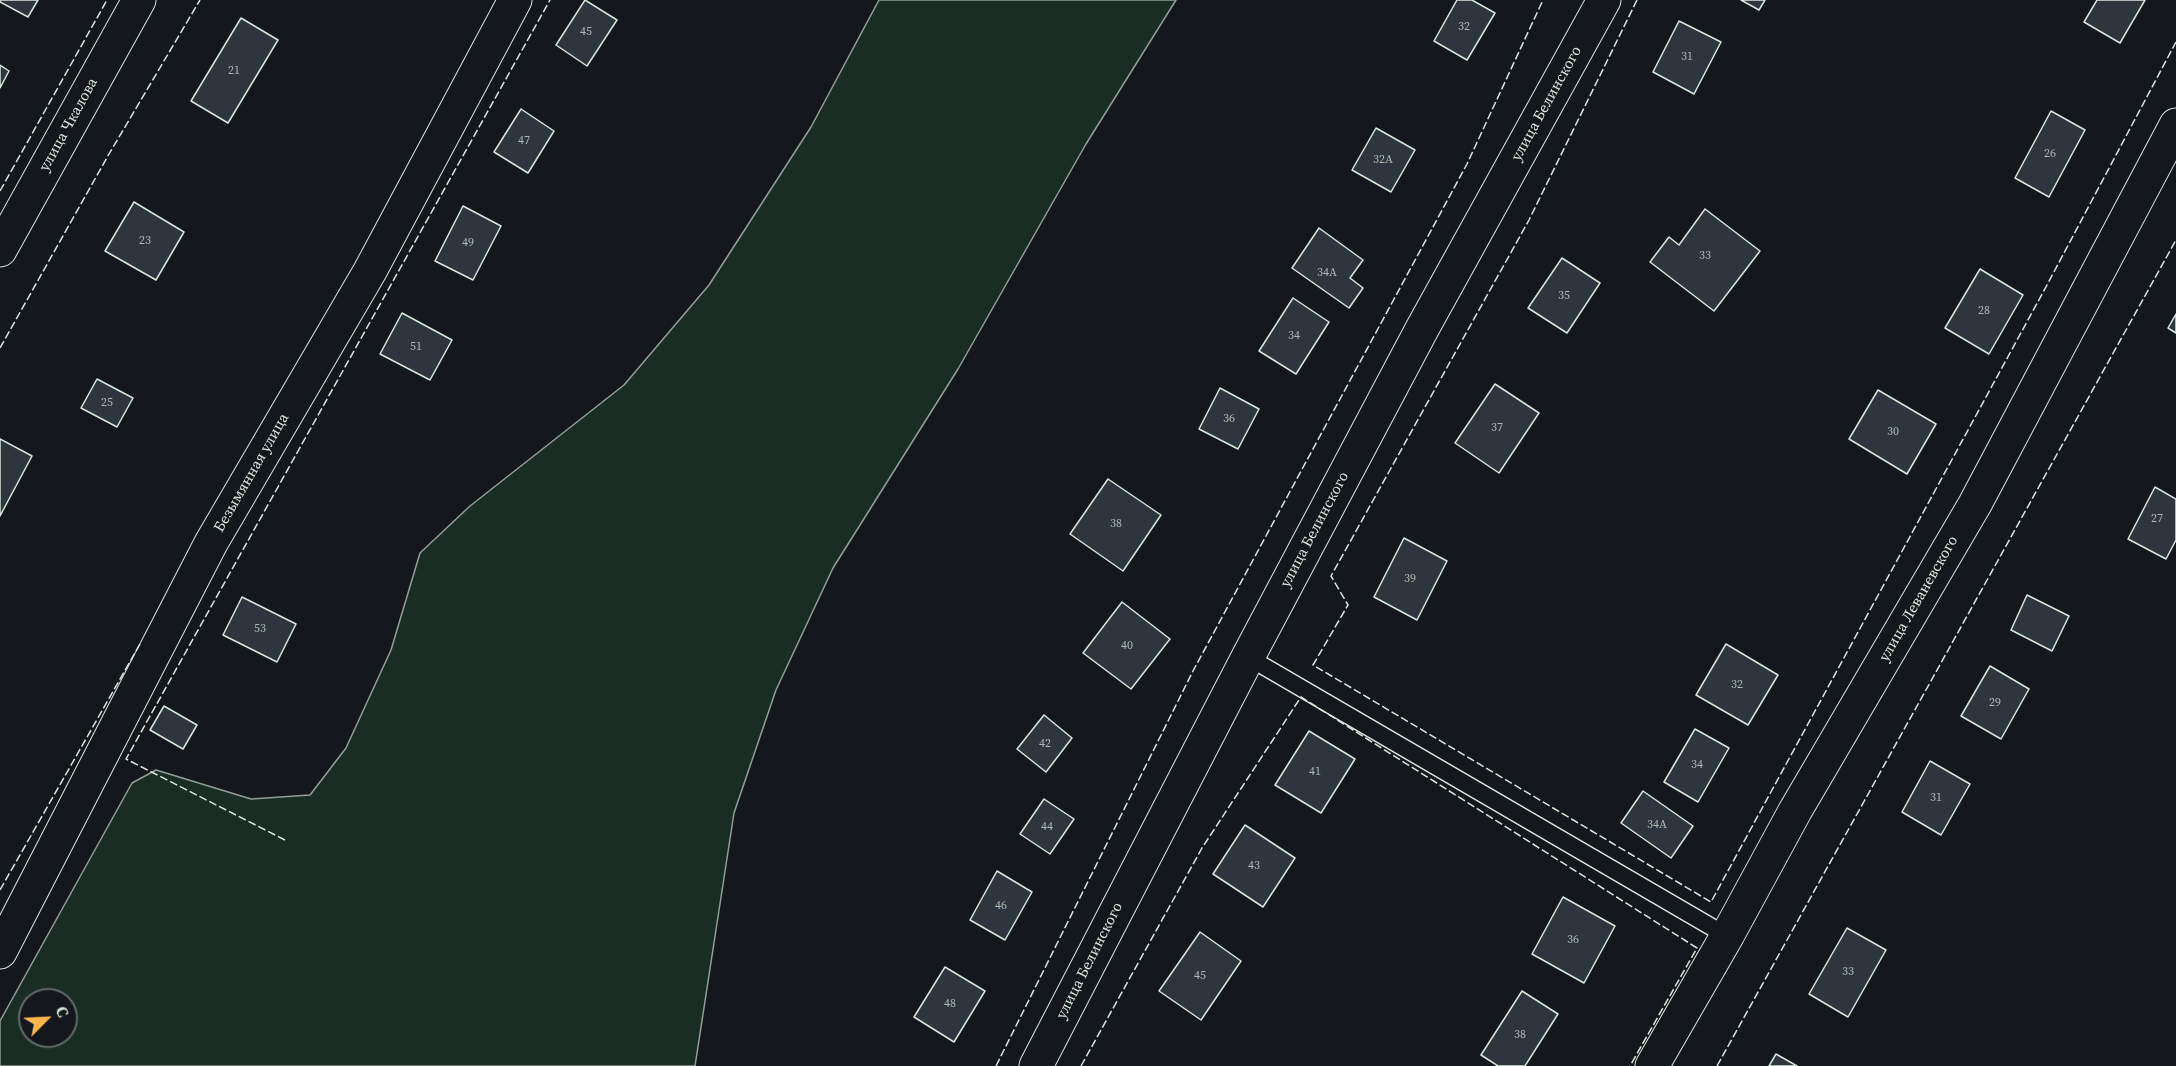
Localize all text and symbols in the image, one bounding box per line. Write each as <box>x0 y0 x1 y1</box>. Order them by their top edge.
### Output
house number: 32 <box>1458 20 1470 34</box>
house number: 45 <box>580 25 592 39</box>
street label: улица Белинского <box>1508 43 1586 165</box>
house number: 31 <box>1681 50 1693 64</box>
house number: 21 <box>228 64 240 78</box>
street label: улица Чкалова <box>36 75 102 175</box>
house number: 47 <box>518 134 530 148</box>
house number: 26 <box>2044 147 2056 161</box>
house number: 32А <box>1373 153 1393 167</box>
house number: 23 <box>139 234 151 248</box>
house number: 49 <box>462 236 474 250</box>
house number: 33 <box>1699 249 1711 263</box>
house number: 34А <box>1317 266 1337 280</box>
house number: 35 <box>1558 289 1570 303</box>
house number: 28 <box>1978 304 1990 318</box>
house number: 34 <box>1288 329 1300 343</box>
house number: 51 <box>410 340 422 354</box>
house number: 25 <box>101 396 113 410</box>
street label: Безымянная улица <box>211 410 293 536</box>
house number: 36 <box>1223 412 1235 426</box>
house number: 37 <box>1491 421 1503 435</box>
house number: 30 <box>1887 425 1899 439</box>
street label: улица Белинского <box>1277 469 1353 591</box>
house number: 27 <box>2151 512 2163 526</box>
house number: 38 <box>1110 517 1122 531</box>
street label: улица Леваневского <box>1876 533 1962 665</box>
house number: 39 <box>1404 572 1416 586</box>
house number: 53 <box>254 622 266 636</box>
house number: 40 <box>1121 639 1133 653</box>
house number: 32 <box>1731 678 1743 692</box>
house number: 29 <box>1989 696 2001 710</box>
house number: 42 <box>1039 737 1051 751</box>
house number: 34 <box>1691 758 1703 772</box>
house number: 41 <box>1309 765 1321 779</box>
house number: 31 <box>1930 791 1942 805</box>
house number: 34А <box>1647 818 1667 832</box>
house number: 44 <box>1041 820 1053 834</box>
house number: 43 <box>1248 859 1260 873</box>
house number: 46 <box>995 899 1007 913</box>
street label: улица Белинского <box>1053 900 1127 1022</box>
house number: 36 <box>1567 933 1579 947</box>
house number: 33 <box>1842 965 1854 979</box>
house number: 45 <box>1194 969 1206 983</box>
north arrow <box>18 988 78 1048</box>
house number: 48 <box>944 997 956 1011</box>
text: С <box>51 1002 75 1021</box>
house number: 38 <box>1514 1028 1526 1042</box>

